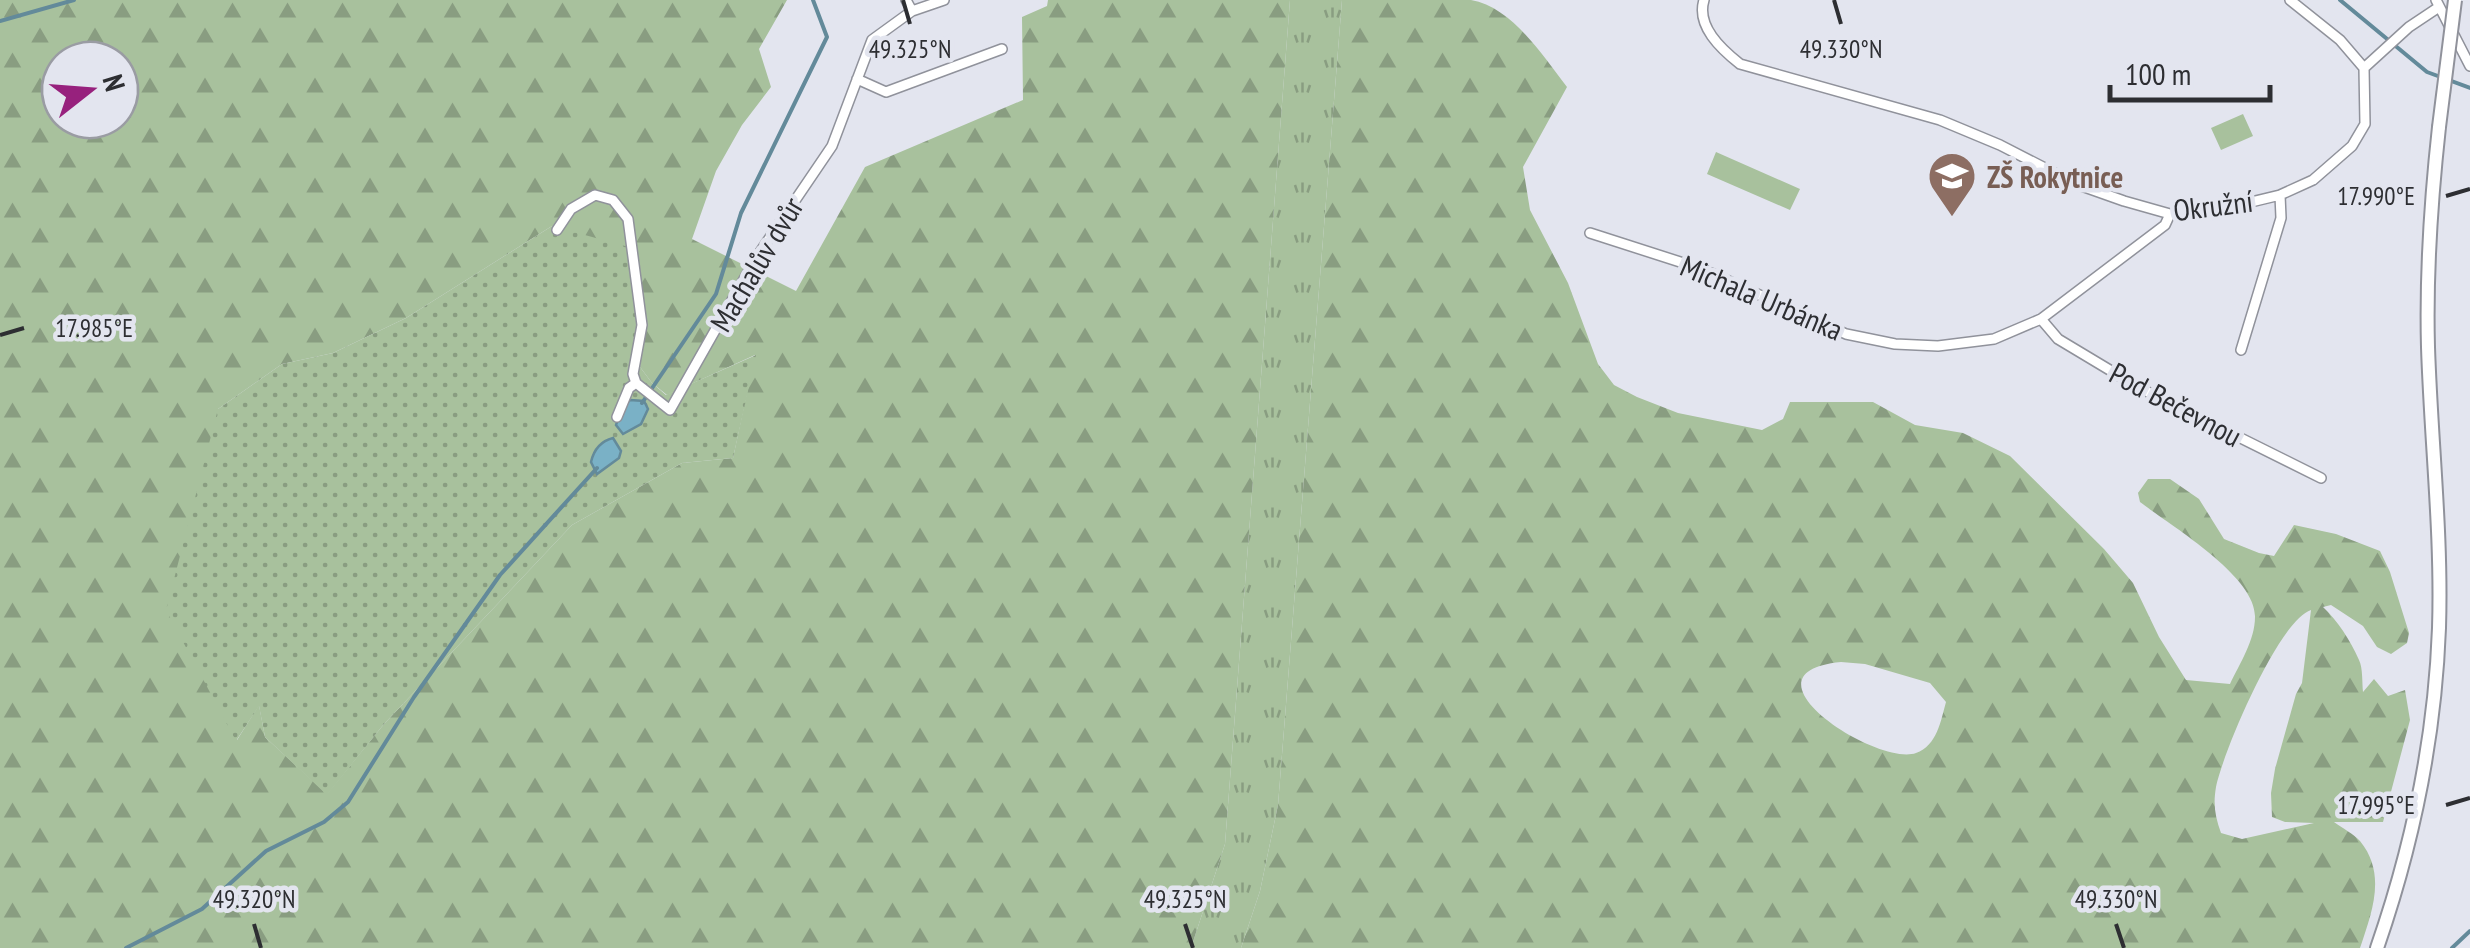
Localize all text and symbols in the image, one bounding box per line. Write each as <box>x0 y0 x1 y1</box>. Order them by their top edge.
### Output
text: 49.325°N <box>869 33 951 65</box>
text: 49.330°N <box>1800 33 1882 65</box>
north arrow <box>40 40 140 140</box>
scale bar <box>2110 40 2270 102</box>
text: 100 m <box>2125 54 2191 93</box>
text: N <box>94 70 134 95</box>
school or university icon: ZŠ Rokytnice <box>1926 150 1978 218</box>
place label: ZŠ Rokytnice <box>1987 157 2123 196</box>
text: 17.990°E <box>2337 180 2415 212</box>
street label: Okružní <box>2171 181 2255 229</box>
street label: Machalův dvůr <box>701 189 812 338</box>
street label: Michala Urbánka <box>1675 245 1849 349</box>
text: 17.985°E <box>55 312 133 344</box>
street label: Pod Bečevnou <box>2103 353 2249 455</box>
text: 17.995°E <box>2337 789 2415 821</box>
text: 49.320°N <box>213 883 295 915</box>
text: 49.325°N <box>1144 883 1226 915</box>
text: 49.330°N <box>2075 883 2157 915</box>

